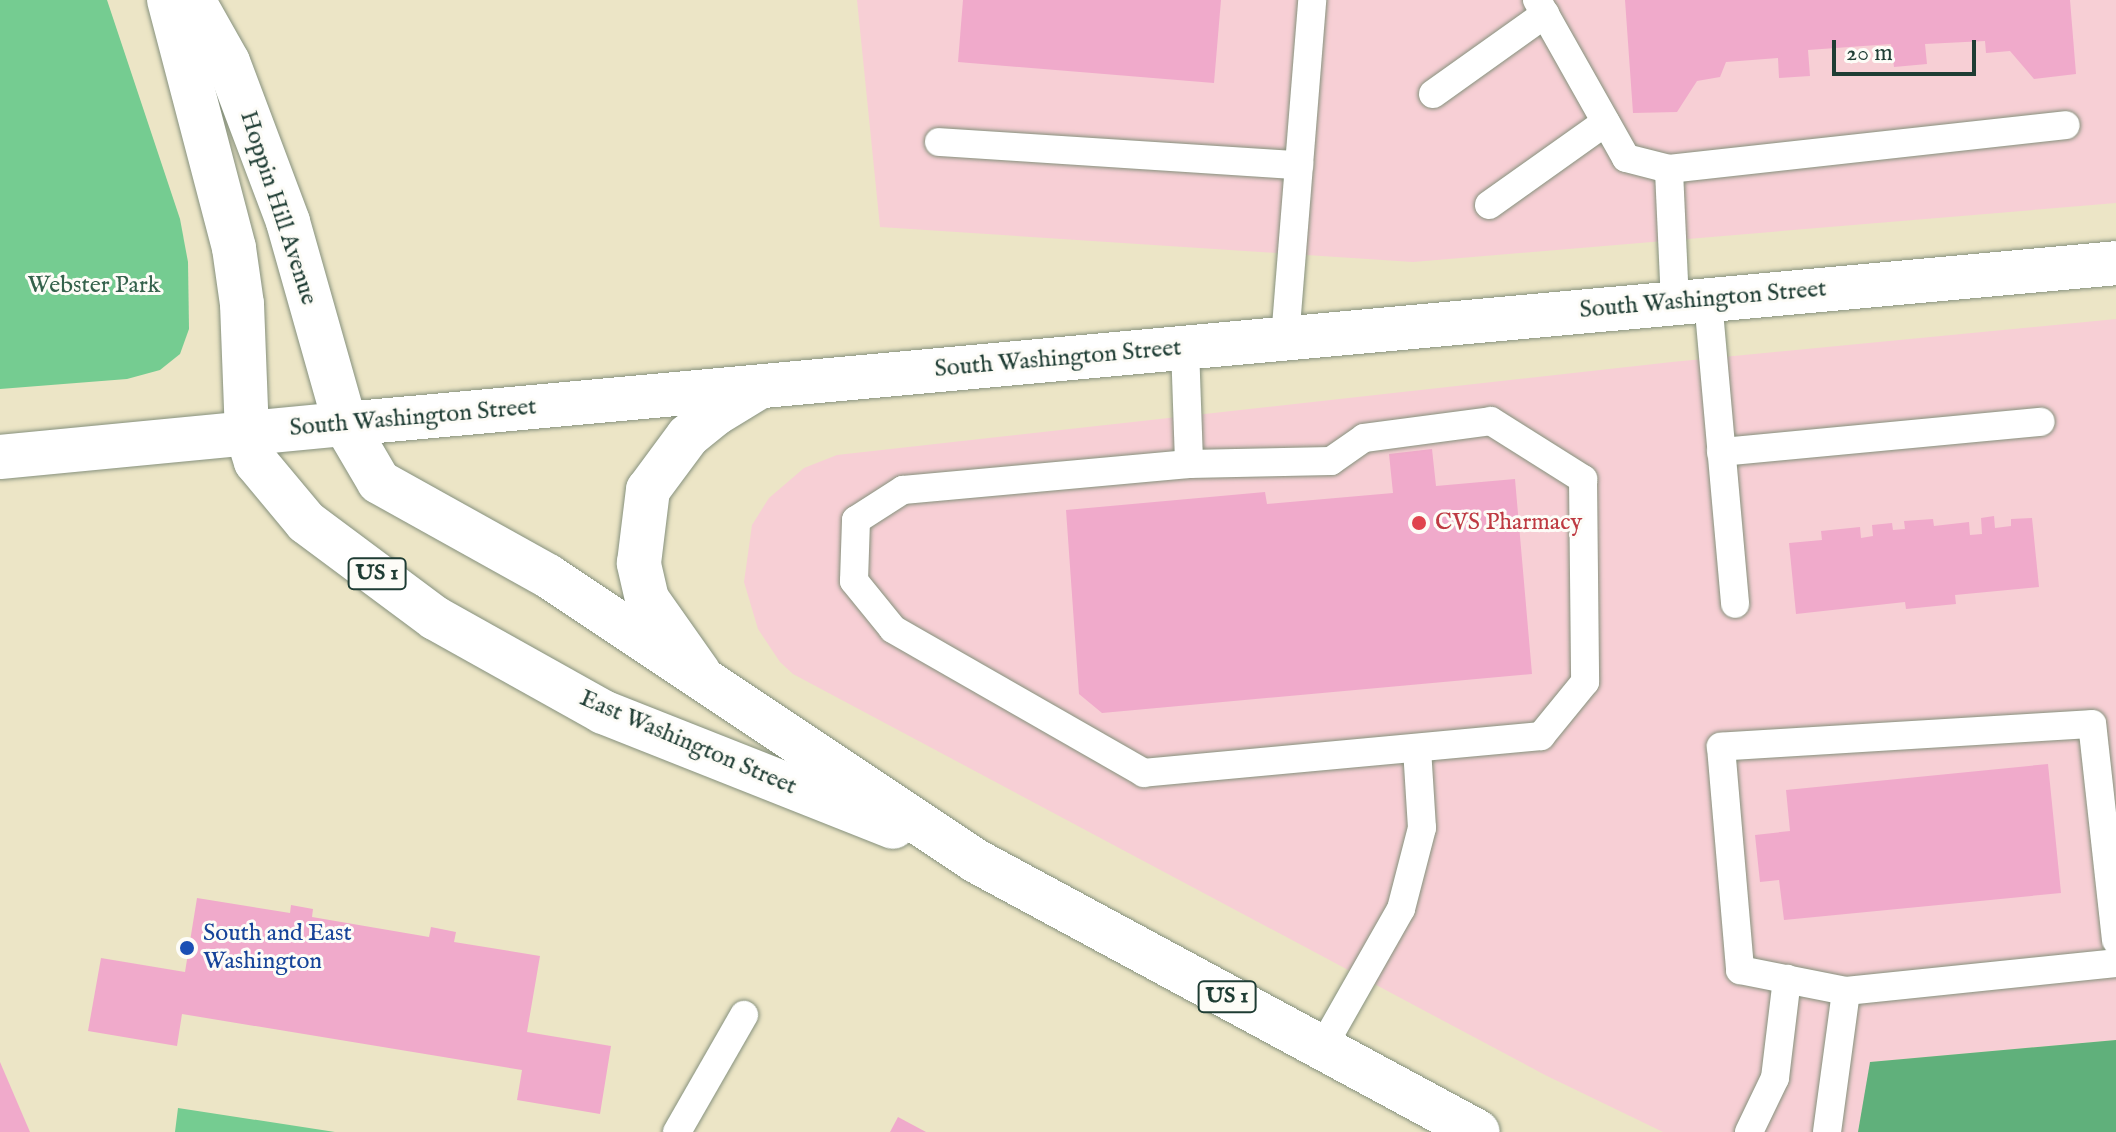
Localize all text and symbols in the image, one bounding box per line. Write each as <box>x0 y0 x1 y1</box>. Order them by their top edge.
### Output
scale bar <box>1836 24 1980 74</box>
text: 20 m <box>1846 38 1893 69</box>
street label: Hoppin Hill Avenue <box>233 107 323 309</box>
park label: Webster Park <box>28 272 160 300</box>
street label: South Washington Street <box>1578 275 1828 325</box>
street label: South Washington Street <box>933 334 1183 384</box>
street label: South Washington Street <box>288 393 538 443</box>
place label: CVS Pharmacy <box>1435 509 1582 537</box>
marker: CVS Pharmacy <box>1410 514 1428 532</box>
road number: US 1 <box>347 556 407 592</box>
street label: East Washington Street <box>575 684 801 802</box>
place label: South and East Washington <box>203 920 352 976</box>
marker: South and East Washington <box>178 939 196 957</box>
road number: US 1 <box>1197 979 1257 1015</box>

